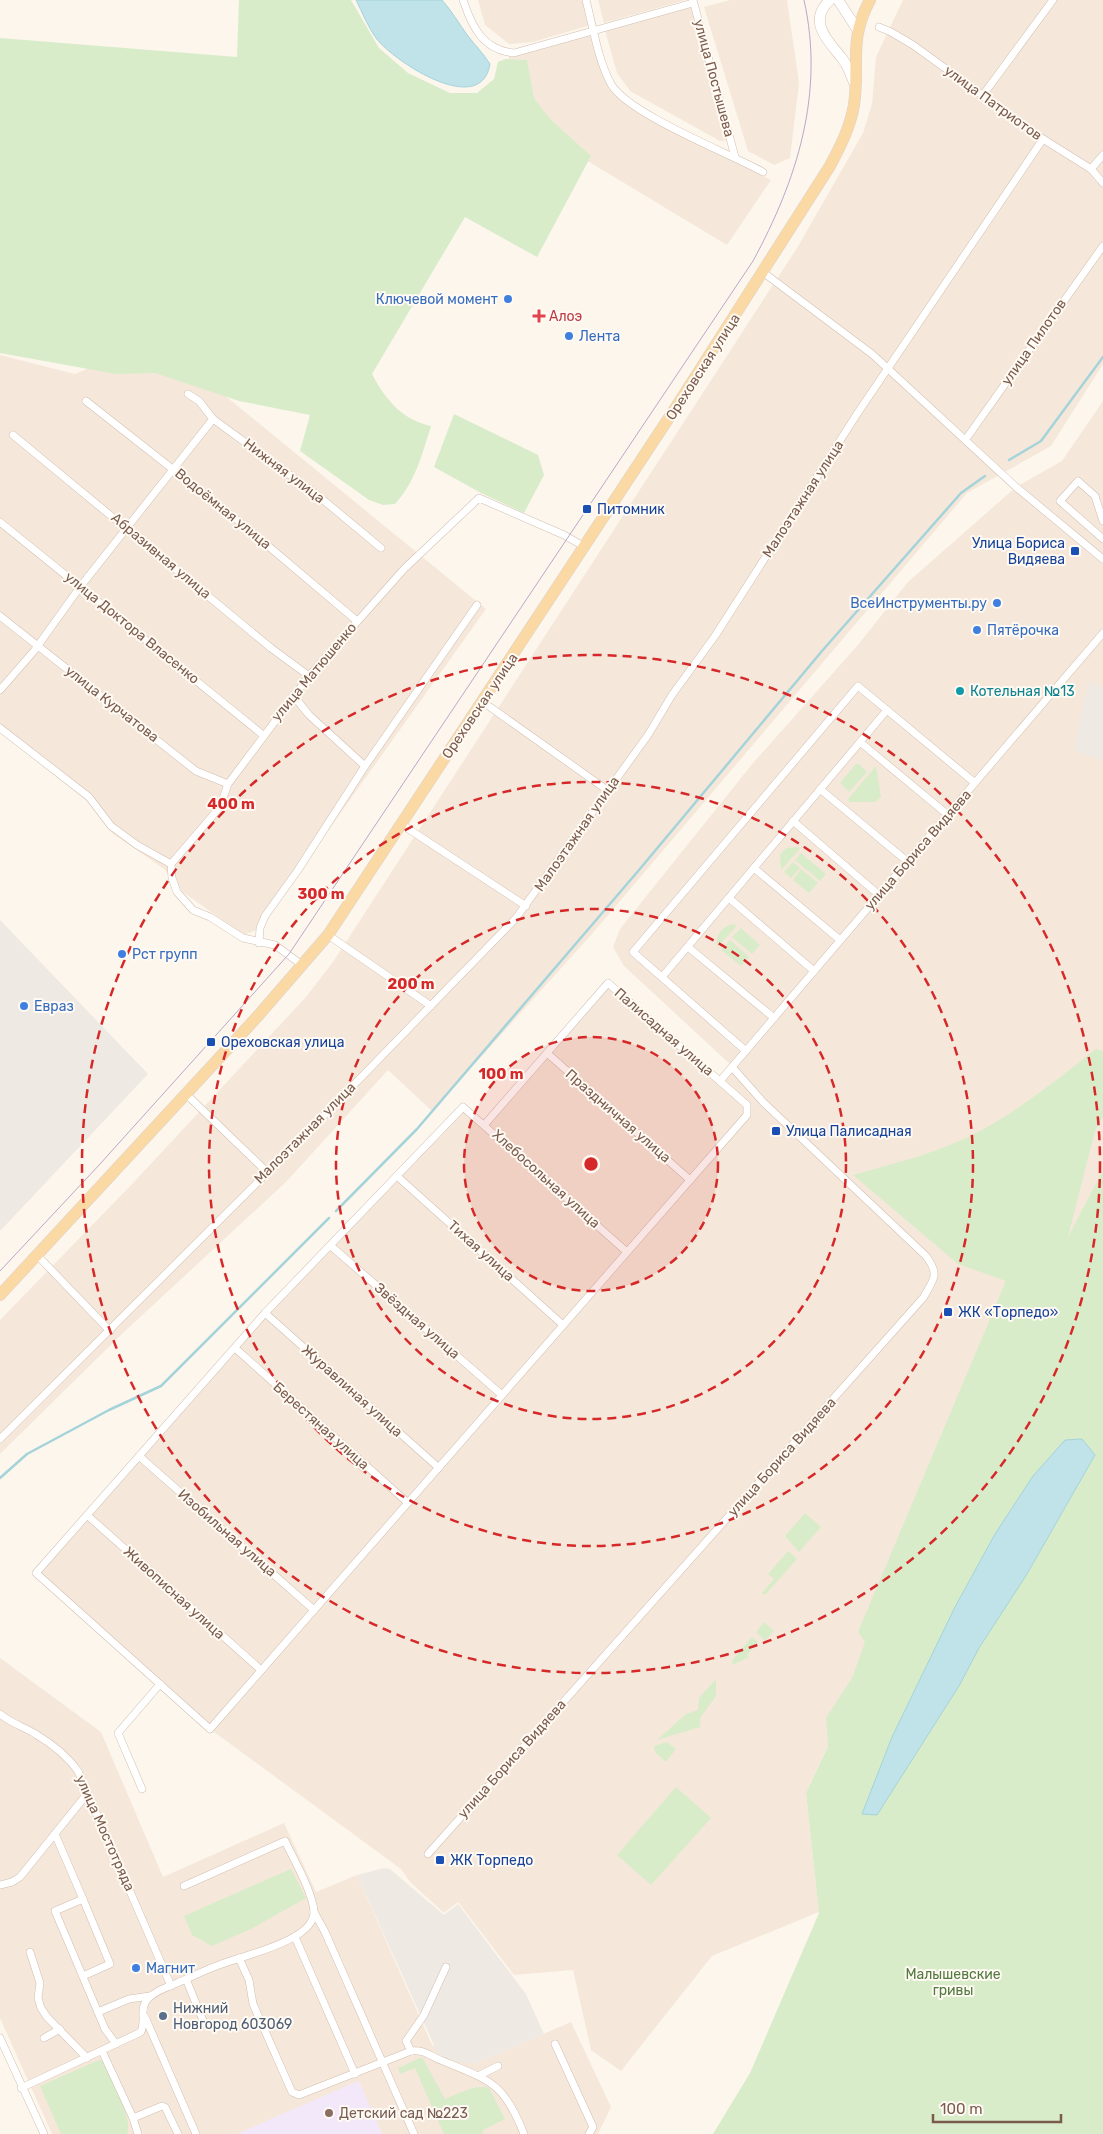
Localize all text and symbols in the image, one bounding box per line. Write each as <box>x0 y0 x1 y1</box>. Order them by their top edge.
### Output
street label: улица Постышева <box>690 17 738 139</box>
street label: улица Патриотов <box>941 62 1045 144</box>
place label: Ключевой момент <box>376 291 498 308</box>
marker: Ключевой момент <box>502 293 514 305</box>
street label: улица Пилотов <box>998 295 1070 388</box>
place label: Алоэ <box>549 308 583 325</box>
marker: Алоэ <box>533 310 545 322</box>
street label: Ореховская улица <box>662 311 744 423</box>
place label: Лента <box>579 328 620 345</box>
marker: Лента <box>563 330 575 342</box>
street label: Нижняя улица <box>240 435 328 507</box>
street label: Малоэтажная улица <box>759 437 847 561</box>
street label: Водоёмная улица <box>171 465 275 553</box>
place label: Питомник <box>597 501 665 518</box>
marker: Питомник <box>581 503 593 515</box>
street label: Абразивная улица <box>108 509 214 603</box>
place label: Улица Бориса Видяева <box>972 535 1065 568</box>
marker: Улица Бориса Видяева <box>1069 545 1081 557</box>
street label: улица Доктора Власенко <box>61 568 203 688</box>
place label: ВсеИнструменты.ру <box>850 595 987 612</box>
marker: ВсеИнструменты.ру <box>991 597 1003 609</box>
street label: улица Матюшенко <box>268 619 360 725</box>
place label: Пятёрочка <box>987 622 1059 639</box>
marker: Пятёрочка <box>971 624 983 636</box>
street label: Ореховская улица <box>438 650 522 762</box>
street label: улица Курчатова <box>62 662 162 746</box>
place label: Котельная №13 <box>970 683 1075 700</box>
marker: Котельная №13 <box>954 685 966 697</box>
street label: Малоэтажная улица <box>531 773 623 895</box>
street label: улица Бориса Видяева <box>861 786 975 914</box>
text: 400 m <box>207 795 255 813</box>
text: 300 m <box>297 885 345 903</box>
place label: Рст групп <box>132 946 198 963</box>
marker: Рст групп <box>116 948 128 960</box>
text: 200 m <box>387 975 435 993</box>
street label: Палисадная улица <box>611 984 717 1080</box>
place label: Евраз <box>34 998 74 1015</box>
marker: Евраз <box>18 1000 30 1012</box>
place label: Ореховская улица <box>221 1034 344 1051</box>
marker: Ореховская улица <box>205 1036 217 1048</box>
text: 100 m <box>479 1065 523 1083</box>
street label: Праздничная улица <box>562 1066 674 1166</box>
street label: Малоэтажная улица <box>251 1079 359 1187</box>
place label: Улица Палисадная <box>786 1123 912 1140</box>
marker: Улица Палисадная <box>770 1125 782 1137</box>
street label: Хлебосольная улица <box>489 1126 603 1232</box>
centre of rings <box>582 1155 600 1173</box>
street label: Тихая улица <box>444 1217 518 1285</box>
street label: Звёздная улица <box>371 1279 463 1363</box>
place label: ЖК «Торпедо» <box>958 1304 1058 1321</box>
marker: ЖК «Торпедо» <box>942 1306 954 1318</box>
street label: Журавлиная улица <box>298 1341 406 1441</box>
street label: Берестяная улица <box>270 1379 372 1473</box>
street label: улица Бориса Видяева <box>724 1394 840 1520</box>
street label: Изобильная улица <box>174 1486 280 1580</box>
street label: Живописная улица <box>120 1543 228 1643</box>
street label: улица Бориса Видяева <box>454 1696 570 1822</box>
street label: улица Мостотряда <box>72 1772 138 1894</box>
place label: ЖК Торпедо <box>450 1852 533 1869</box>
marker: ЖК Торпедо <box>434 1854 446 1866</box>
place label: Магнит <box>146 1960 195 1977</box>
marker: Магнит <box>130 1962 142 1974</box>
park label: Малышевские гривы <box>905 1966 1001 1999</box>
place label: Нижний Новгород 603069 <box>173 2000 292 2033</box>
marker: Нижний Новгород 603069 <box>157 2010 169 2022</box>
scale bar <box>933 2092 1060 2124</box>
text: 100 m <box>940 2100 982 2118</box>
place label: Детский сад №223 <box>339 2105 468 2122</box>
marker: Детский сад №223 <box>323 2107 335 2119</box>

